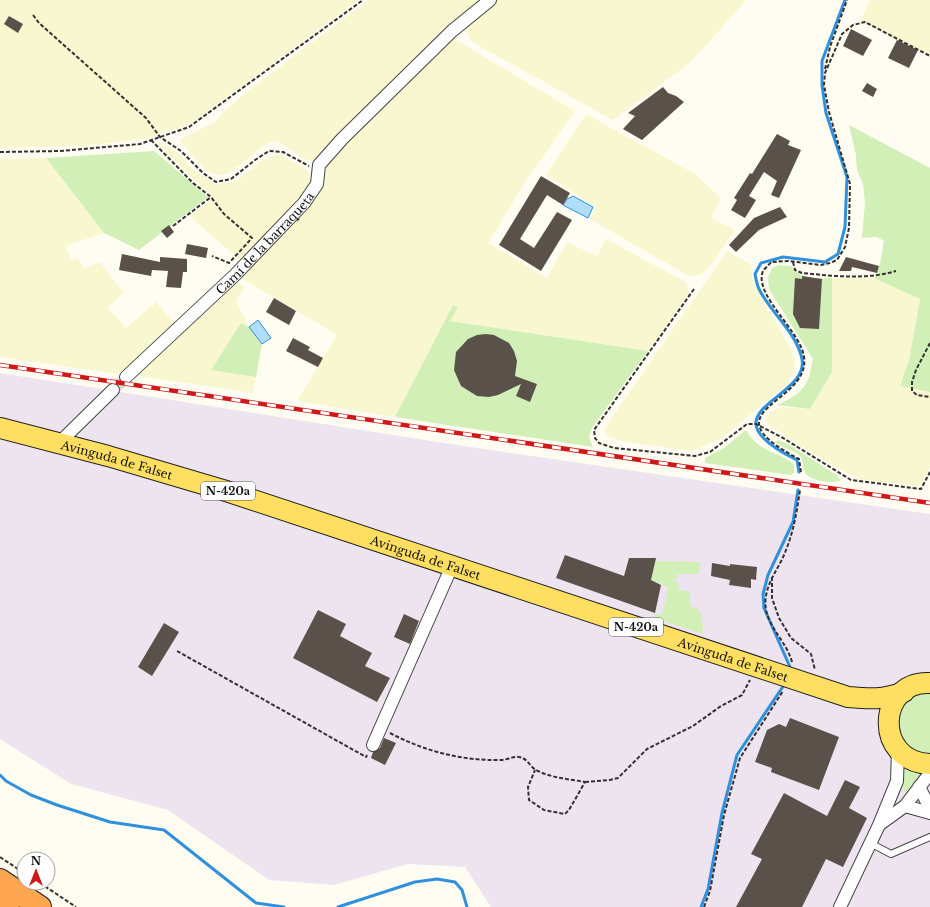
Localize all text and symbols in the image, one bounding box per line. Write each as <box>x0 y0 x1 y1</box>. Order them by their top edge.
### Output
street label: Camí de la barraqueta <box>212 189 317 297</box>
street label: Avinguda de Falset <box>59 436 175 482</box>
road number: N-420a <box>201 482 255 500</box>
street label: Avinguda de Falset <box>368 532 483 582</box>
road number: N-420a <box>609 618 663 636</box>
street label: Avinguda de Falset <box>675 633 791 684</box>
north arrow <box>16 851 56 891</box>
text: N <box>31 854 42 868</box>

